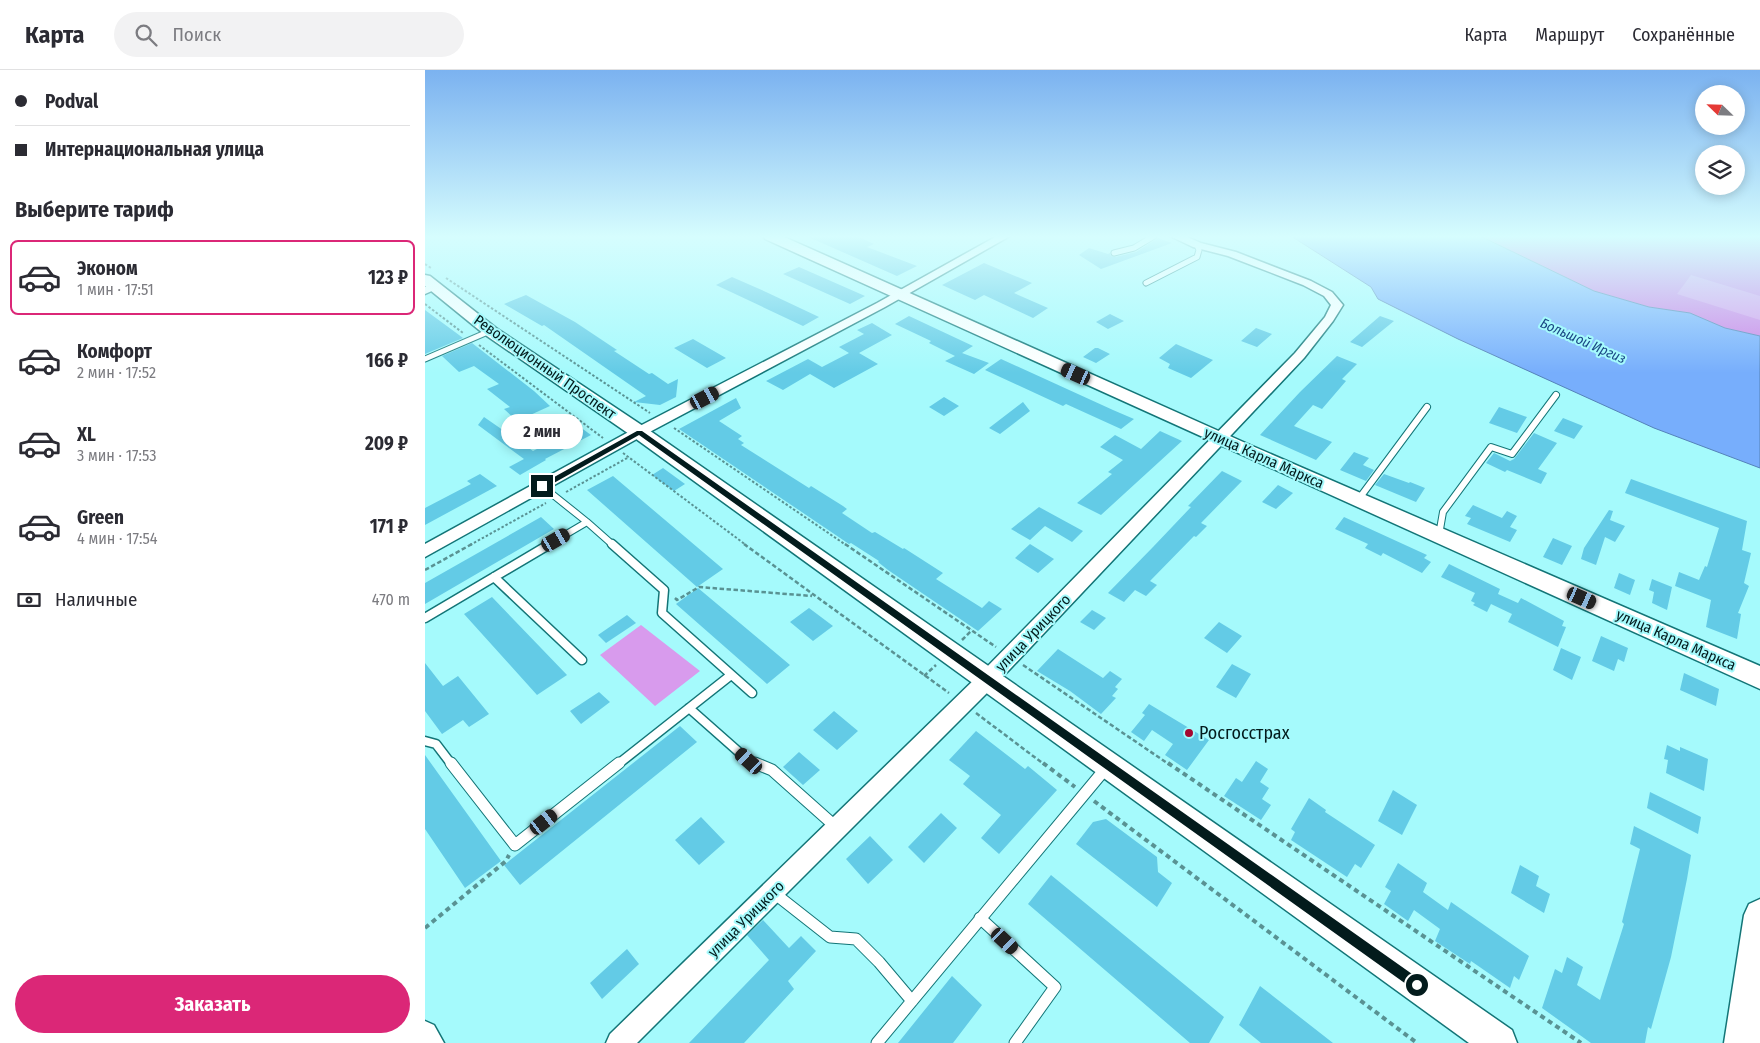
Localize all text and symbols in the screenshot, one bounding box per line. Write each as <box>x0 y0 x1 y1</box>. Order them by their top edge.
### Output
search box <box>114 12 464 57</box>
text: Карта <box>25 21 84 49</box>
icon: search <box>132 21 160 49</box>
text: Поиск <box>172 23 221 46</box>
text: Карта <box>1464 24 1507 46</box>
text: Маршрут <box>1535 24 1604 46</box>
text: Сохранённые <box>1632 24 1735 46</box>
north arrow <box>1695 85 1745 135</box>
map controls <box>1695 85 1745 195</box>
text: Podval <box>45 90 98 113</box>
text: Интернациональная улица <box>45 138 264 161</box>
button: layers <box>1695 145 1745 195</box>
text: Выберите тариф <box>15 196 174 223</box>
icon: car <box>17 255 62 300</box>
text: Эконом <box>77 257 138 280</box>
text: 123 ₽ <box>368 266 408 289</box>
text: 1 мин · 17:51 <box>77 280 154 299</box>
street label: Революционный Проспект <box>470 311 620 424</box>
water label: Большой Иргиз <box>1538 315 1628 367</box>
icon: car <box>17 338 62 383</box>
text: Комфорт <box>77 340 152 363</box>
text: 166 ₽ <box>366 349 408 372</box>
car <box>1059 361 1092 387</box>
text: 2 мин · 17:52 <box>77 363 156 382</box>
car <box>688 384 721 412</box>
callout: 2 мин <box>501 414 583 448</box>
icon: car <box>17 421 62 466</box>
text: 2 мин <box>523 422 561 441</box>
text: XL <box>77 423 96 446</box>
street label: улица Карла Маркса <box>1201 423 1327 493</box>
text: 209 ₽ <box>365 432 408 455</box>
text: 3 мин · 17:53 <box>77 446 156 465</box>
route end <box>531 475 553 497</box>
icon: car <box>17 504 62 549</box>
text: Green <box>77 506 124 529</box>
text: 171 ₽ <box>370 515 408 538</box>
car <box>539 526 572 554</box>
text: 4 мин · 17:54 <box>77 529 158 548</box>
car <box>1565 585 1598 611</box>
icon: cash <box>15 586 43 614</box>
text: Наличные <box>55 588 137 611</box>
text: 470 m <box>372 590 410 609</box>
street label: улица Урицкого <box>992 591 1074 675</box>
street label: улица Карла Маркса <box>1613 605 1739 675</box>
place label: Росгосстрах <box>1199 722 1290 744</box>
marker: Росгосстрах <box>1183 727 1195 739</box>
car <box>732 745 765 777</box>
car <box>527 807 560 837</box>
street label: улица Урицкого <box>704 877 788 961</box>
car <box>988 925 1021 957</box>
route start <box>1406 974 1428 996</box>
button: Заказать <box>15 975 410 1033</box>

